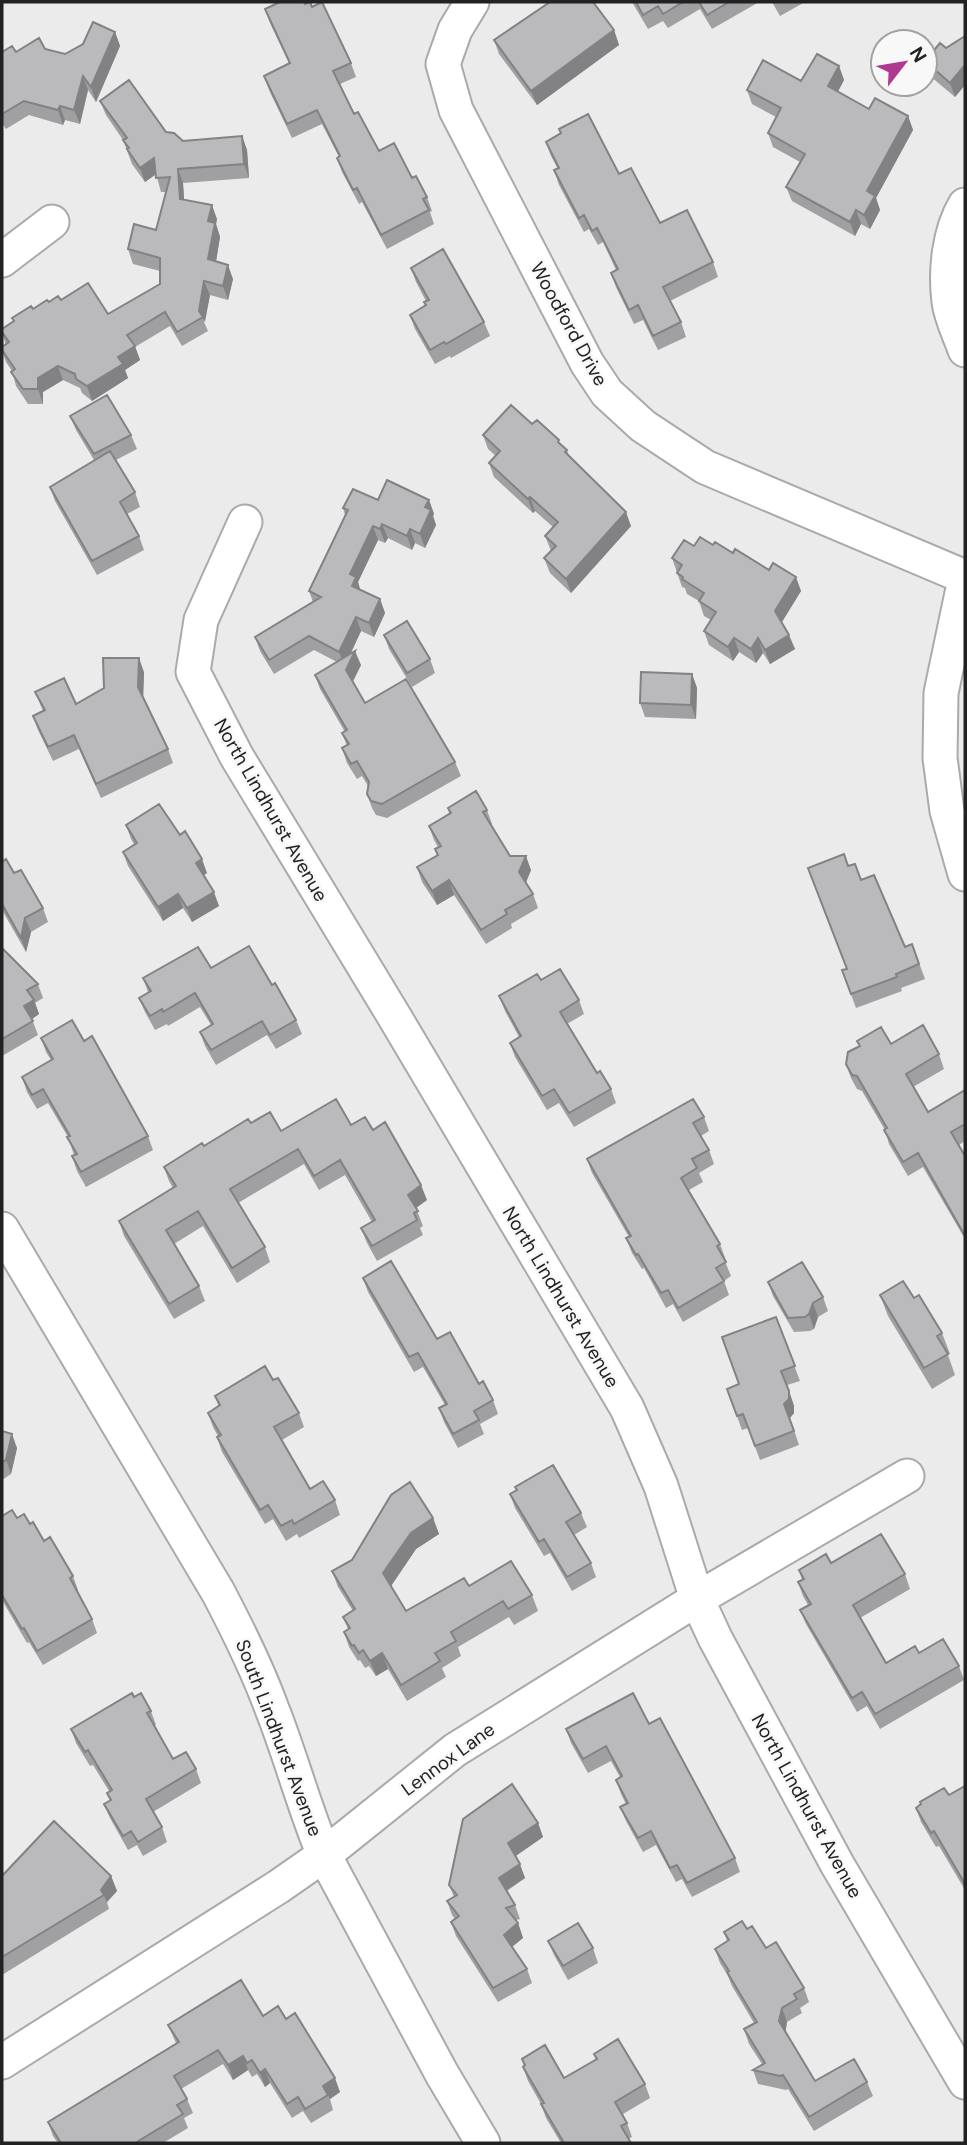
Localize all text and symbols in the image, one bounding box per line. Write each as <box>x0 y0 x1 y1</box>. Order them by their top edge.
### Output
north arrow <box>869 28 939 98</box>
text: N <box>904 42 932 67</box>
street label: Woodford Drive <box>525 258 613 390</box>
street label: North Lindhurst Avenue <box>208 714 334 906</box>
street label: North Lindhurst Avenue <box>497 1202 625 1392</box>
street label: South Lindhurst Avenue <box>230 1636 328 1840</box>
street label: North Lindhurst Avenue <box>746 1709 868 1903</box>
street label: Lennox Lane <box>396 1717 500 1801</box>

